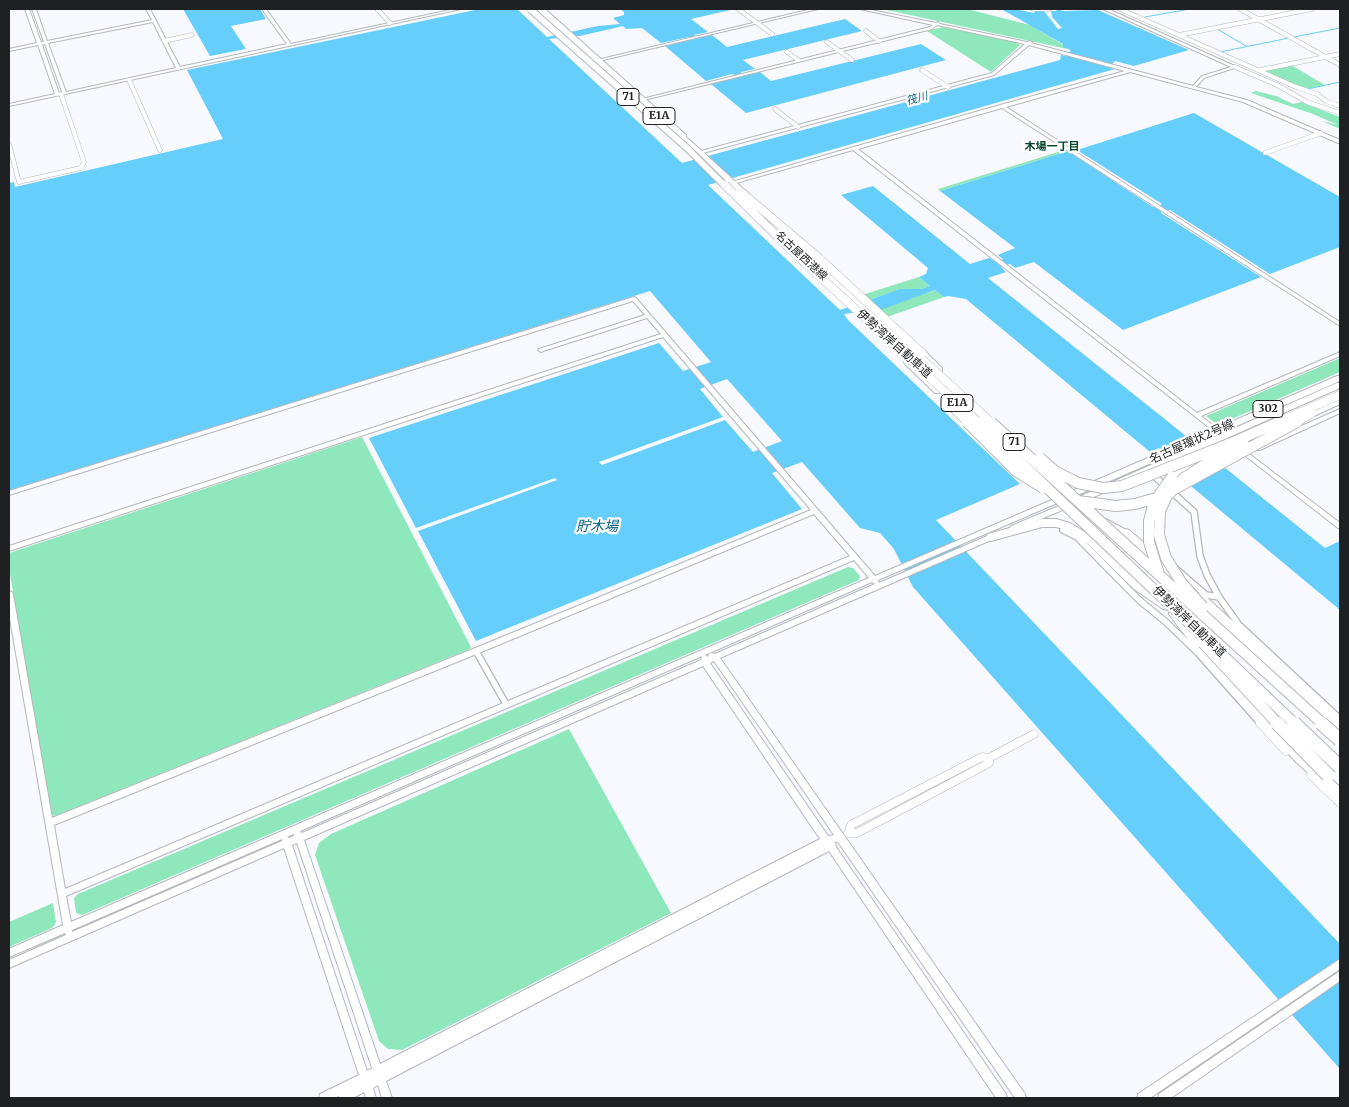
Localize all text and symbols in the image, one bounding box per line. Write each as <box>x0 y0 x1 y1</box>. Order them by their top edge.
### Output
road number: 71 <box>617 88 639 105</box>
water label: 筏川 <box>905 90 929 108</box>
road number: E1A <box>643 108 675 124</box>
district label: 木場一丁目 <box>1025 140 1079 154</box>
street label: 名古屋西港線 <box>772 229 830 283</box>
street label: 伊勢湾岸自動車道 <box>854 307 934 381</box>
road number: E1A <box>941 394 973 412</box>
road number: 302 <box>1253 400 1283 418</box>
street label: 名古屋環状2号線 <box>1147 417 1237 467</box>
road number: 71 <box>1003 434 1025 451</box>
water label: 貯木場 <box>576 519 618 535</box>
street label: 伊勢湾岸自動車道 <box>1149 583 1229 661</box>

